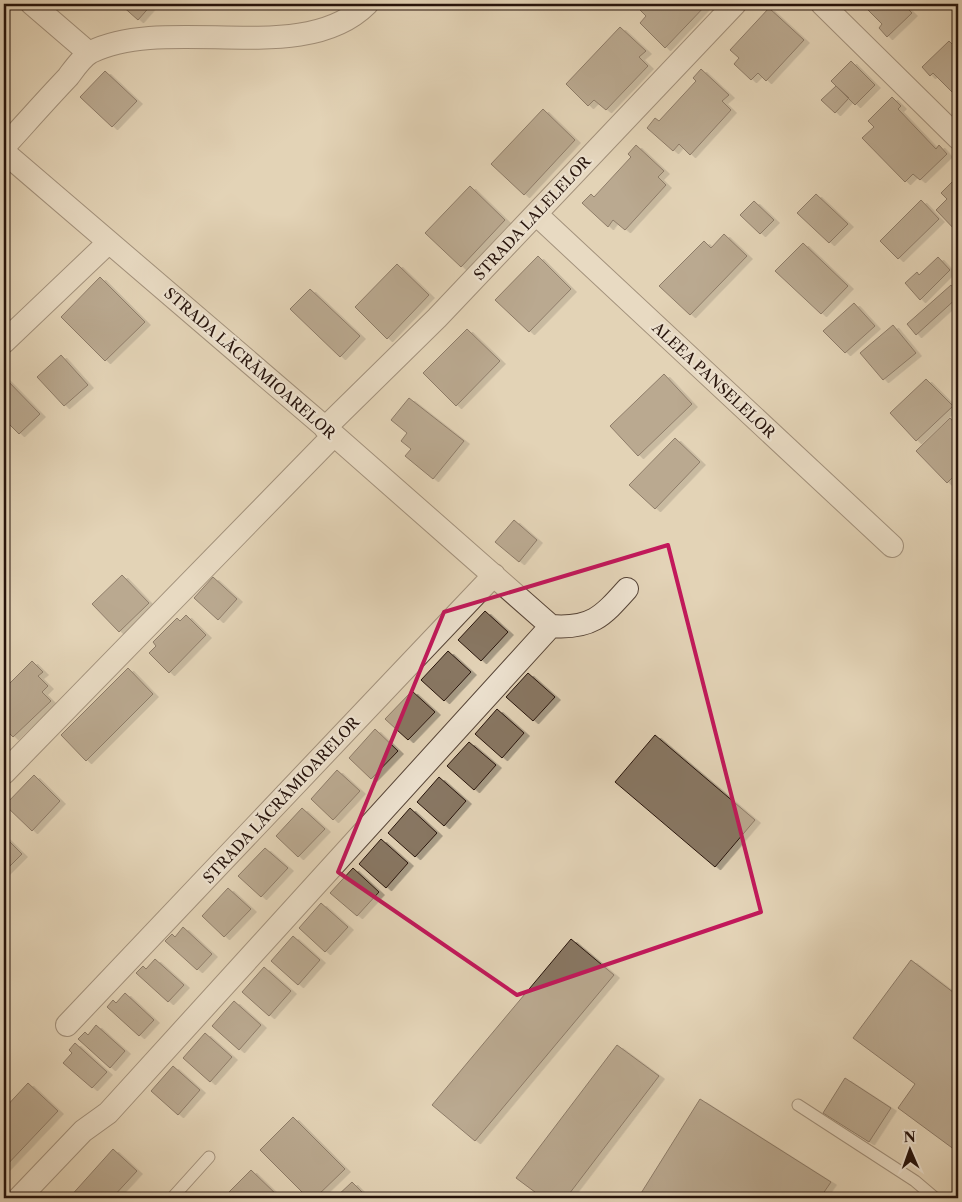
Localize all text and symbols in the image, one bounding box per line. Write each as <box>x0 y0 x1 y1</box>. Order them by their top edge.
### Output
street label: STRADA LALELELOR <box>470 151 595 284</box>
street label: STRADA LĂCRĂMIOARELOR <box>160 283 340 443</box>
street label: ALEEA PANSELELOR <box>648 317 780 443</box>
street label: STRADA LĂCRĂMIOARELOR <box>199 712 364 887</box>
north arrow <box>884 1124 934 1174</box>
text: N <box>903 1128 916 1146</box>

